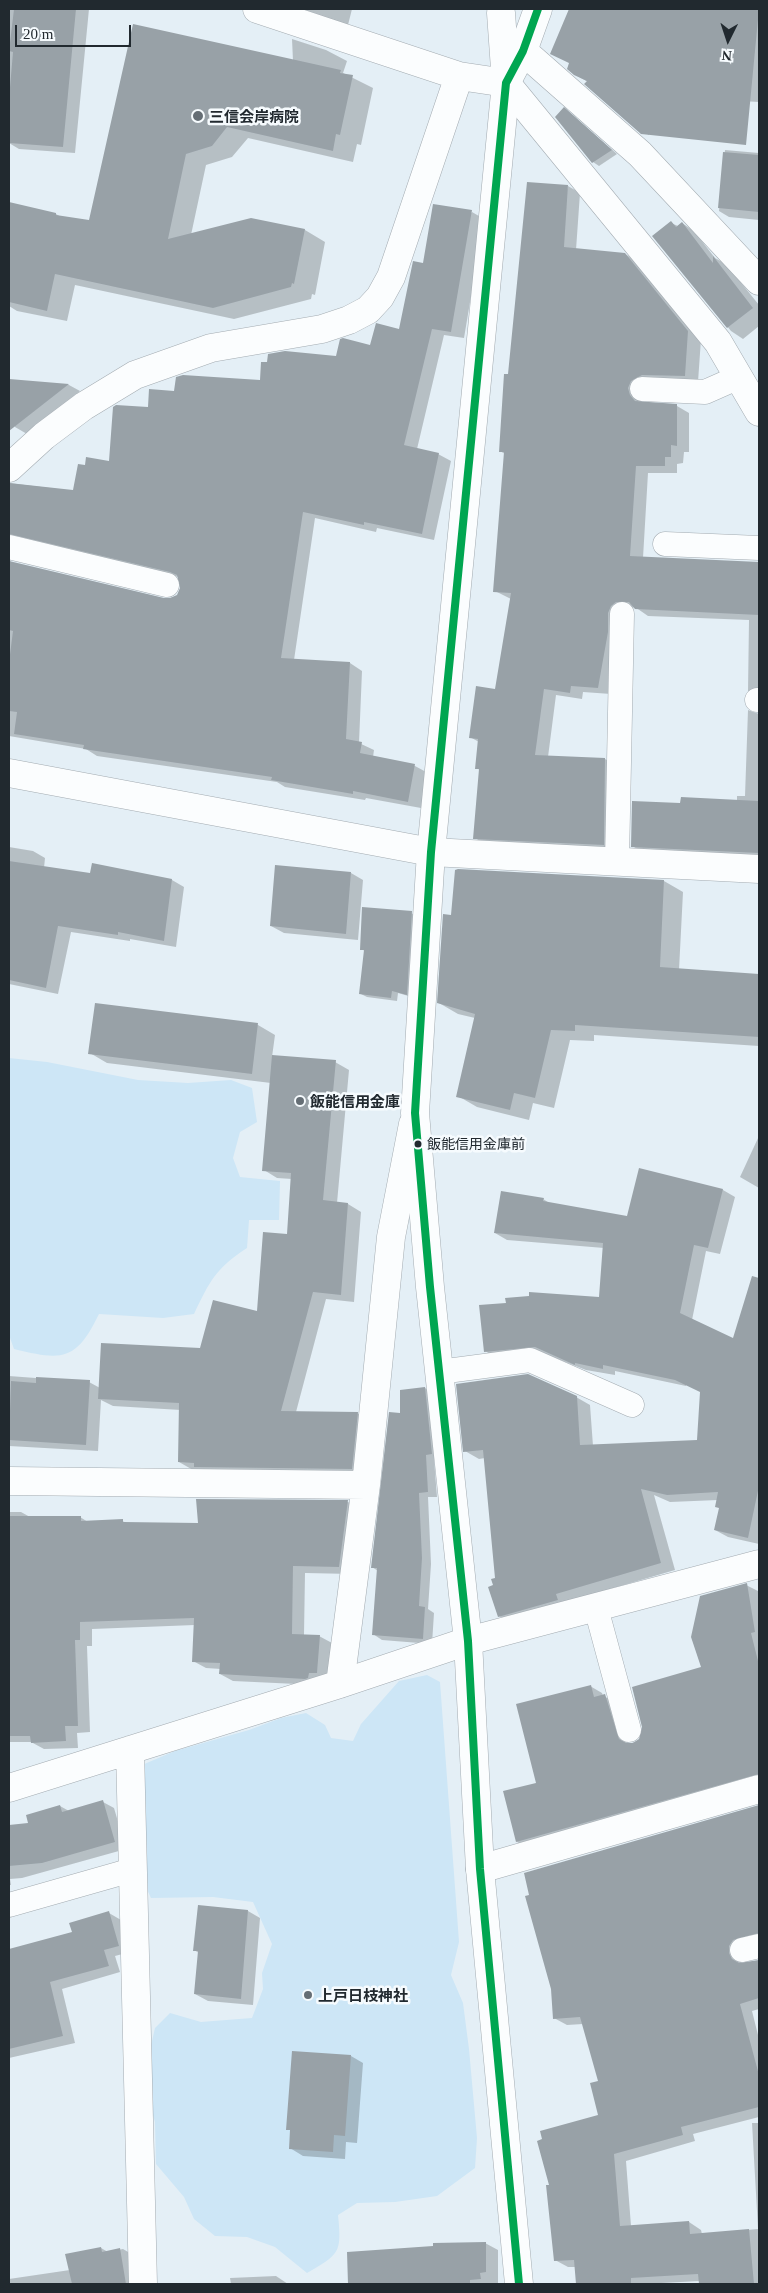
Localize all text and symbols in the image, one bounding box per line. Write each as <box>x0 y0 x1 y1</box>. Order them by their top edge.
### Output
scale bar <box>18 15 134 47</box>
north arrow <box>703 15 753 65</box>
text: 20 m <box>23 26 53 42</box>
text: N <box>721 48 732 63</box>
place label: 三信会岸病院 <box>209 107 299 125</box>
marker: 三信会岸病院 <box>191 109 205 123</box>
place label: 飯能信用金庫 <box>310 1092 400 1110</box>
marker: 飯能信用金庫 <box>294 1095 306 1107</box>
place label: 飯能信用金庫前 <box>427 1136 525 1152</box>
marker: 飯能信用金庫前 <box>413 1139 423 1149</box>
place label: 上戸日枝神社 <box>318 1986 408 2004</box>
marker: 上戸日枝神社 <box>302 1989 314 2001</box>

